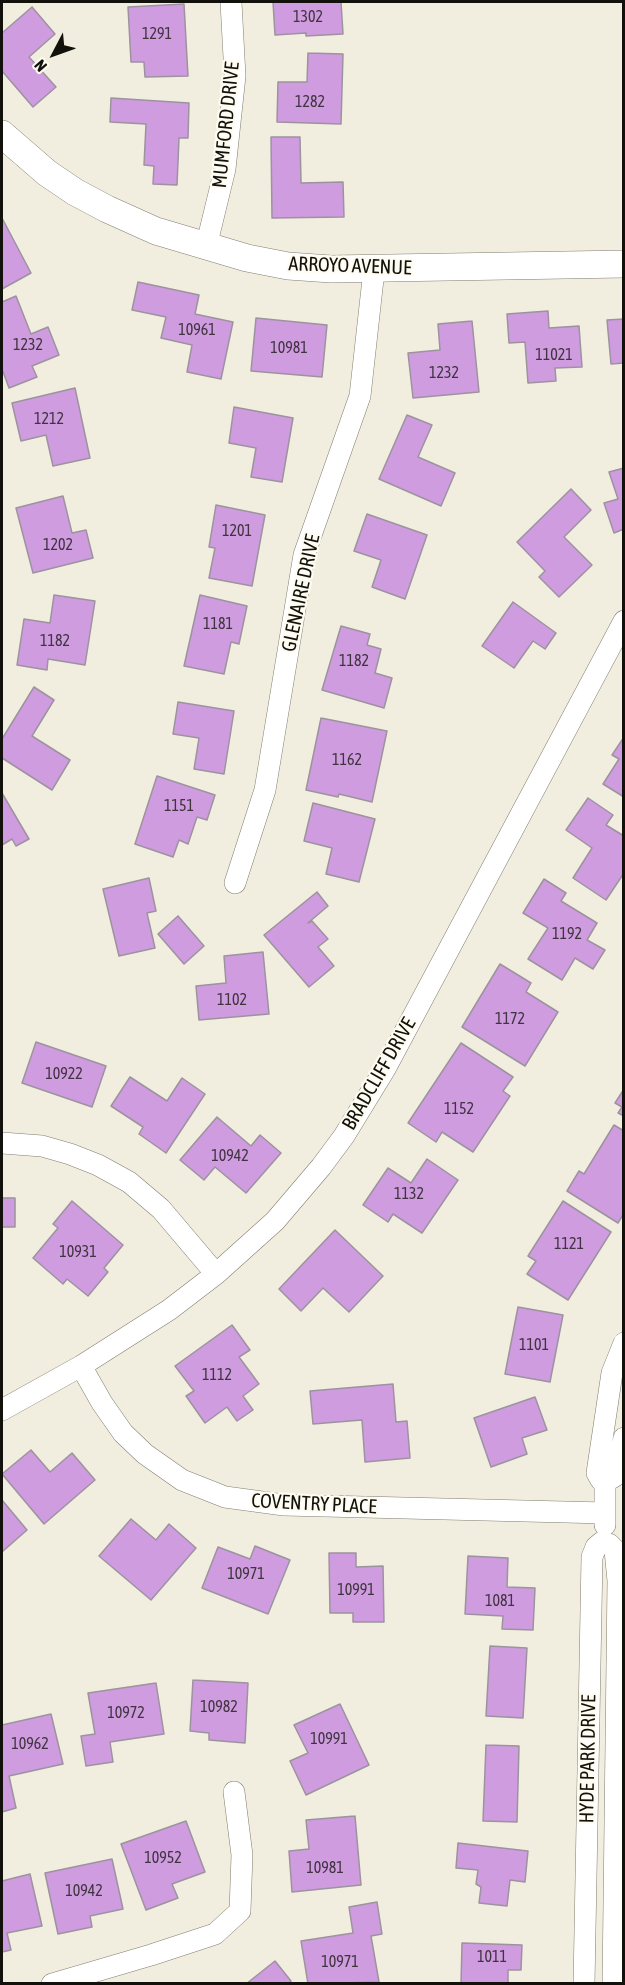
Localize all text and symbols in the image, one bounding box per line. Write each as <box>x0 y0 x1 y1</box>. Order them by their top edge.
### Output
house number: 1302 <box>293 7 323 27</box>
north arrow <box>24 24 84 84</box>
house number: 1291 <box>142 24 172 44</box>
text: N <box>31 56 50 75</box>
street label: MUMFORD DRIVE <box>207 61 245 189</box>
house number: 1282 <box>295 92 325 112</box>
street label: ARROYO AVENUE <box>288 252 412 280</box>
house number: 10961 <box>178 320 216 340</box>
house number: 1232 <box>13 335 43 355</box>
house number: 10981 <box>270 338 308 358</box>
house number: 11021 <box>535 345 573 365</box>
house number: 1232 <box>429 363 459 383</box>
house number: 1212 <box>34 409 64 429</box>
house number: 1201 <box>222 521 252 541</box>
street label: GLENAIRE DRIVE <box>277 532 325 654</box>
house number: 1202 <box>43 535 73 555</box>
house number: 1181 <box>203 614 233 634</box>
house number: 1182 <box>40 631 70 651</box>
house number: 1182 <box>339 651 369 671</box>
house number: 1162 <box>332 750 362 770</box>
house number: 1151 <box>164 796 194 816</box>
house number: 1192 <box>552 924 582 944</box>
house number: 1102 <box>217 990 247 1010</box>
house number: 1172 <box>495 1009 525 1029</box>
street label: BRADCLIFF DRIVE <box>337 1014 421 1134</box>
house number: 10922 <box>45 1064 83 1084</box>
house number: 1152 <box>444 1099 474 1119</box>
house number: 10942 <box>211 1146 249 1166</box>
house number: 1132 <box>394 1184 424 1204</box>
house number: 1121 <box>554 1234 584 1254</box>
house number: 10931 <box>59 1242 97 1262</box>
house number: 1101 <box>519 1335 549 1355</box>
house number: 1112 <box>202 1365 232 1385</box>
street label: COVENTRY PLACE <box>251 1489 377 1519</box>
house number: 10971 <box>227 1564 265 1584</box>
house number: 10991 <box>337 1580 375 1600</box>
house number: 1081 <box>485 1591 515 1611</box>
street label: HYDE PARK DRIVE <box>575 1694 601 1824</box>
house number: 10982 <box>200 1697 238 1717</box>
house number: 10972 <box>107 1703 145 1723</box>
house number: 10991 <box>310 1729 348 1749</box>
house number: 10962 <box>11 1734 49 1754</box>
house number: 10952 <box>144 1848 182 1868</box>
house number: 10981 <box>306 1858 344 1878</box>
house number: 10942 <box>65 1881 103 1901</box>
house number: 1011 <box>477 1947 507 1967</box>
house number: 10971 <box>321 1952 359 1972</box>

